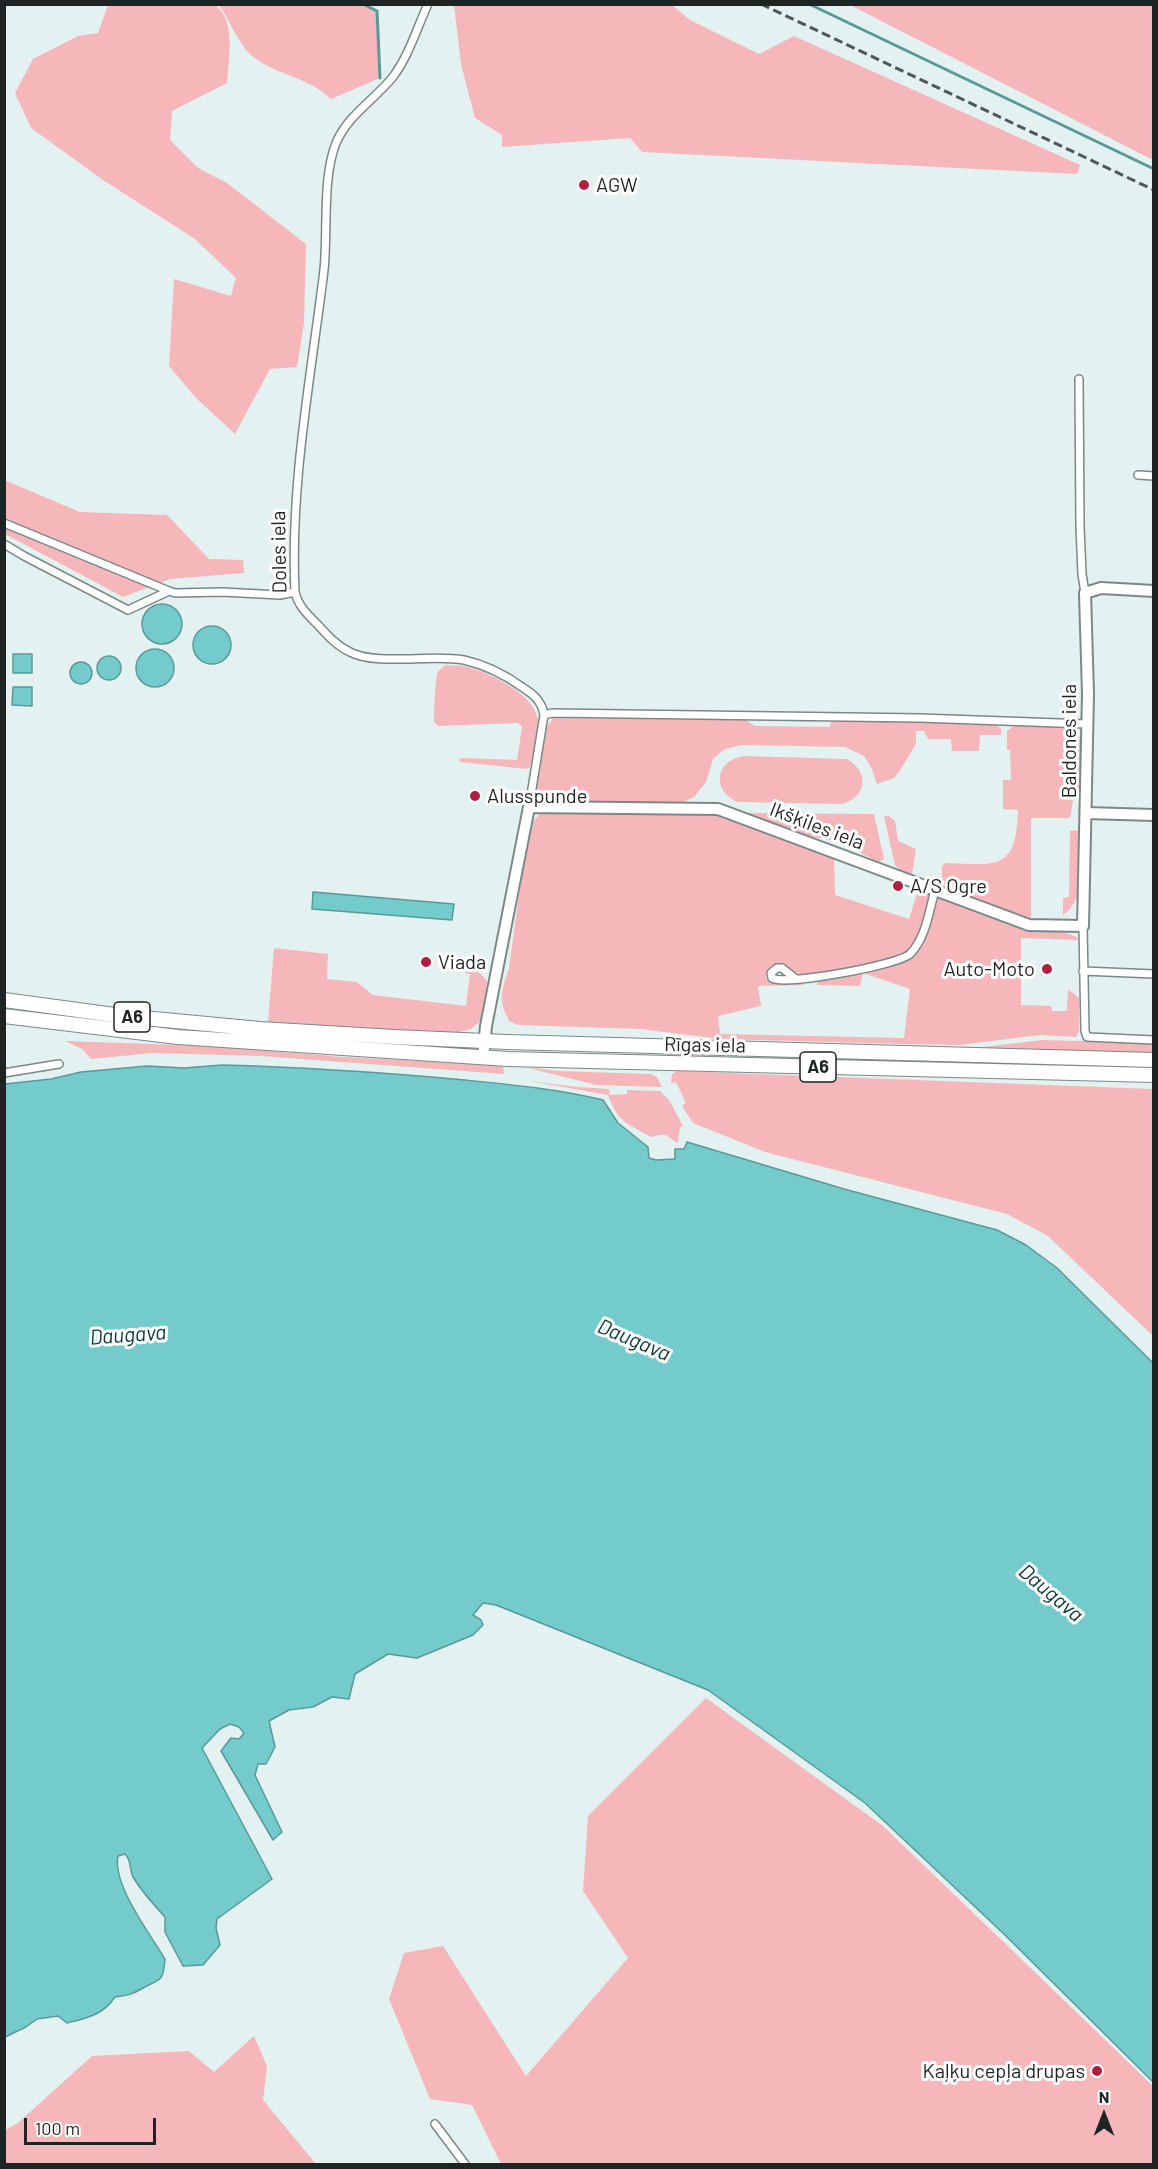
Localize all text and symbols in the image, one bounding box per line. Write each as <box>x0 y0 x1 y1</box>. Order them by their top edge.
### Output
place label: AGW <box>596 173 638 197</box>
marker: AGW <box>577 178 591 192</box>
street label: Doles iela <box>266 511 292 593</box>
street label: Baldones iela <box>1057 684 1081 798</box>
place label: Alusspunde <box>487 784 587 808</box>
marker: Alusspunde <box>468 789 482 803</box>
street label: Ikšķiles iela <box>766 797 868 855</box>
place label: A/S Ogre <box>910 874 987 898</box>
marker: A/S Ogre <box>891 879 905 893</box>
place label: Viada <box>438 950 486 974</box>
marker: Viada <box>419 955 433 969</box>
place label: Auto-Moto <box>943 957 1035 981</box>
marker: Auto-Moto <box>1040 962 1054 976</box>
road number: A6 <box>114 1002 150 1032</box>
street label: Rīgas iela <box>664 1032 746 1058</box>
road number: A6 <box>800 1052 836 1082</box>
water label: Daugava <box>594 1313 674 1367</box>
water label: Daugava <box>89 1320 167 1350</box>
water label: Daugava <box>1014 1559 1088 1627</box>
place label: Kaļķu cepļa drupas <box>923 2059 1085 2083</box>
marker: Kaļķu cepļa drupas <box>1090 2064 1104 2078</box>
north arrow <box>1074 2085 1134 2145</box>
text: N <box>1099 2087 1109 2106</box>
scale bar <box>27 2106 159 2144</box>
text: 100 m <box>35 2117 80 2139</box>

